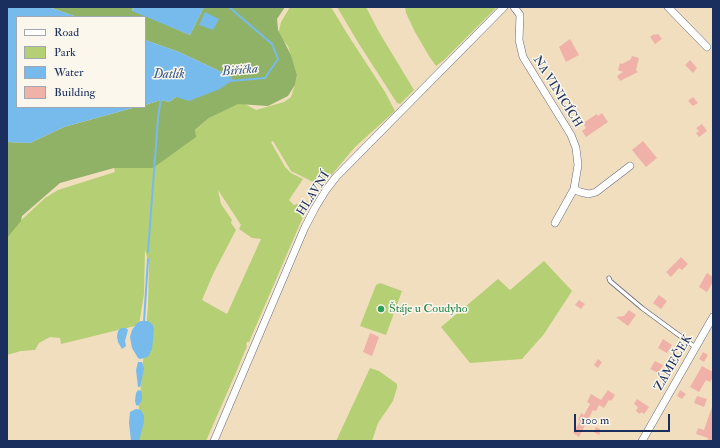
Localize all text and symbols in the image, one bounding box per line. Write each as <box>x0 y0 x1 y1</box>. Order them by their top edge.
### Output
legend <box>16 16 146 108</box>
text: Road <box>54 25 79 40</box>
text: Park <box>54 45 76 60</box>
street label: NA VINICÍCH <box>529 54 585 130</box>
water label: Biřička <box>221 62 259 80</box>
text: Water <box>54 65 83 80</box>
water label: Datlík <box>153 67 185 83</box>
text: Building <box>54 85 95 100</box>
street label: HLAVNÍ <box>294 169 334 219</box>
place label: Štáje u Coudyho <box>389 302 468 316</box>
marker: Štáje u Coudyho <box>376 304 386 314</box>
street label: ZÁMEČEK <box>652 332 696 394</box>
scale bar <box>576 406 672 432</box>
text: 100 m <box>581 413 609 428</box>

